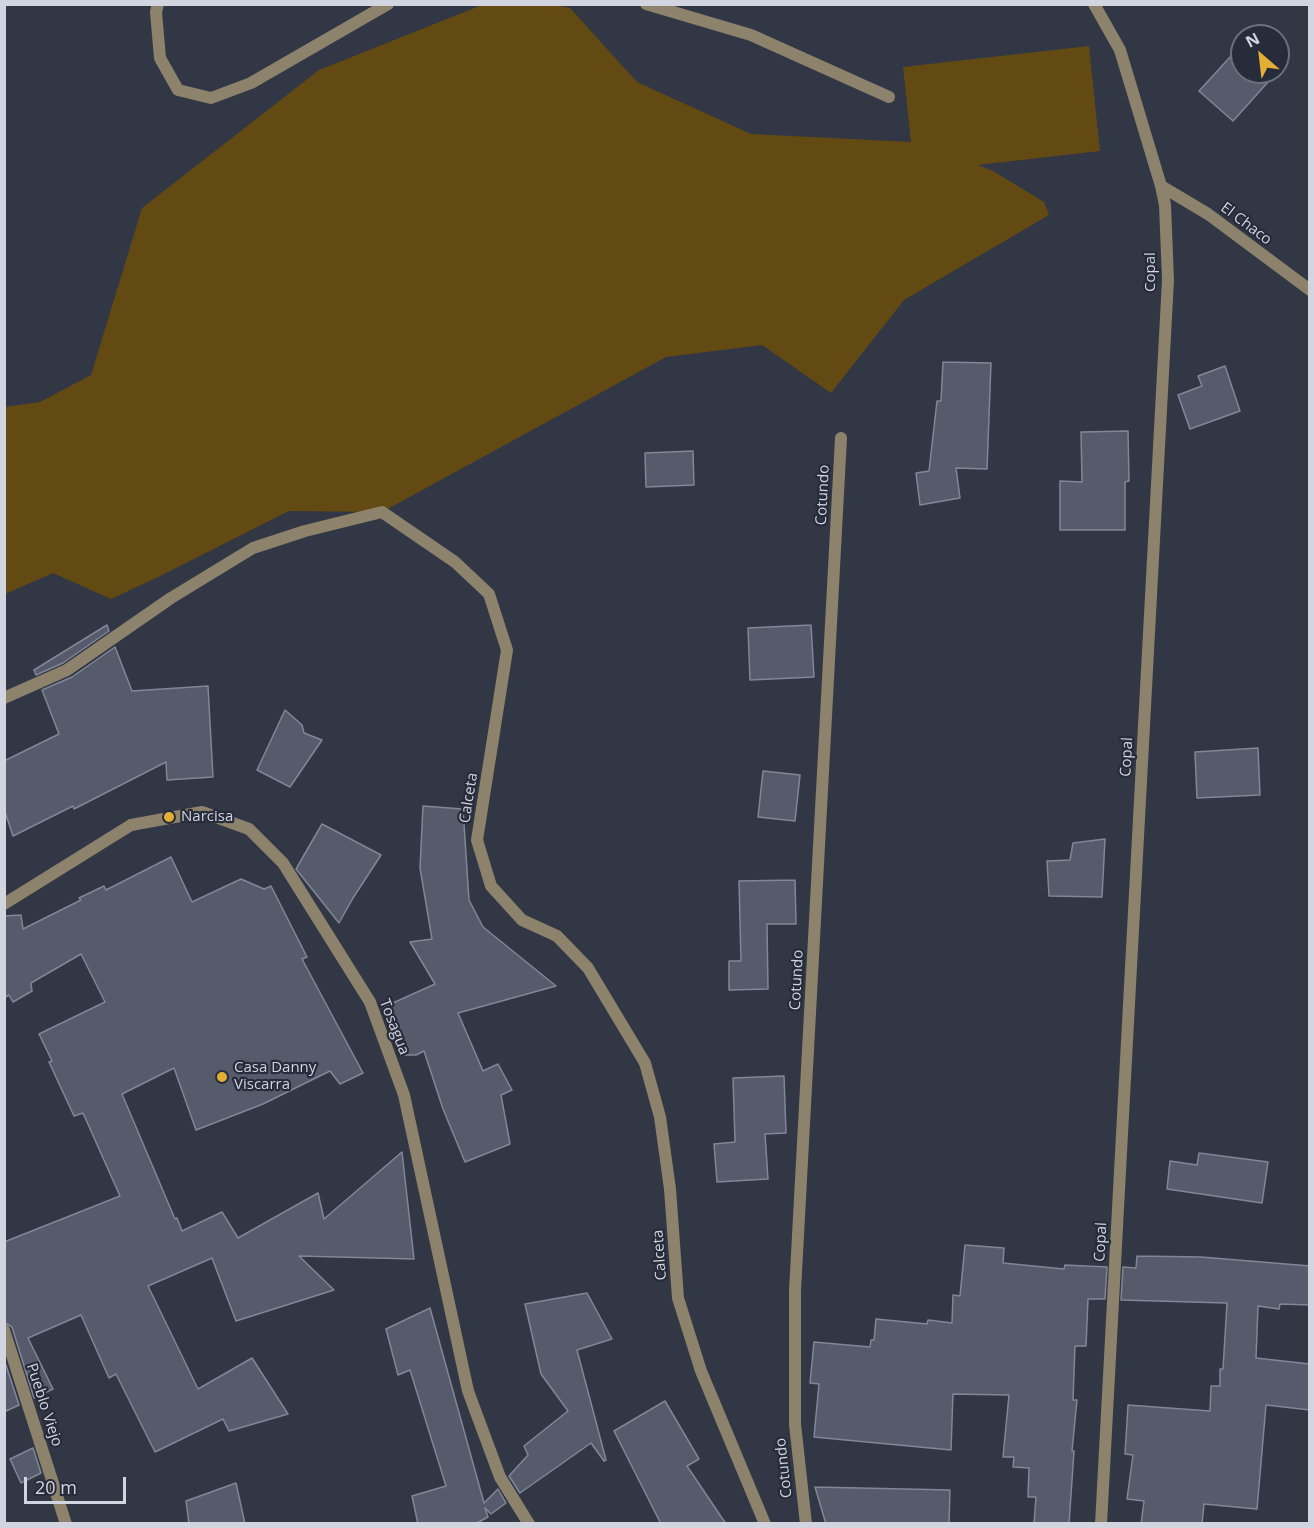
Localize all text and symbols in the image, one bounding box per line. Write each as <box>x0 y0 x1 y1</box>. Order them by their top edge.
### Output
north arrow <box>1230 24 1290 84</box>
text: N <box>1242 27 1263 53</box>
street label: El Chaco <box>1217 199 1275 249</box>
street label: Copal <box>1142 252 1160 292</box>
street label: Cotundo <box>812 464 834 526</box>
street label: Copal <box>1117 737 1137 777</box>
street label: Calceta <box>456 771 482 825</box>
place label: Narcisa <box>181 808 233 826</box>
marker: Narcisa <box>162 810 176 824</box>
street label: Cotundo <box>786 949 808 1011</box>
street label: Tosagua <box>375 996 413 1058</box>
place label: Casa Danny Viscarra <box>234 1059 316 1094</box>
marker: Casa Danny Viscarra <box>215 1070 229 1084</box>
street label: Copal <box>1091 1222 1111 1262</box>
street label: Calceta <box>649 1229 671 1281</box>
street label: Pueblo Viejo <box>22 1361 66 1449</box>
street label: Cotundo <box>772 1437 796 1499</box>
scale bar <box>27 1465 129 1503</box>
text: 20 m <box>35 1475 77 1499</box>

